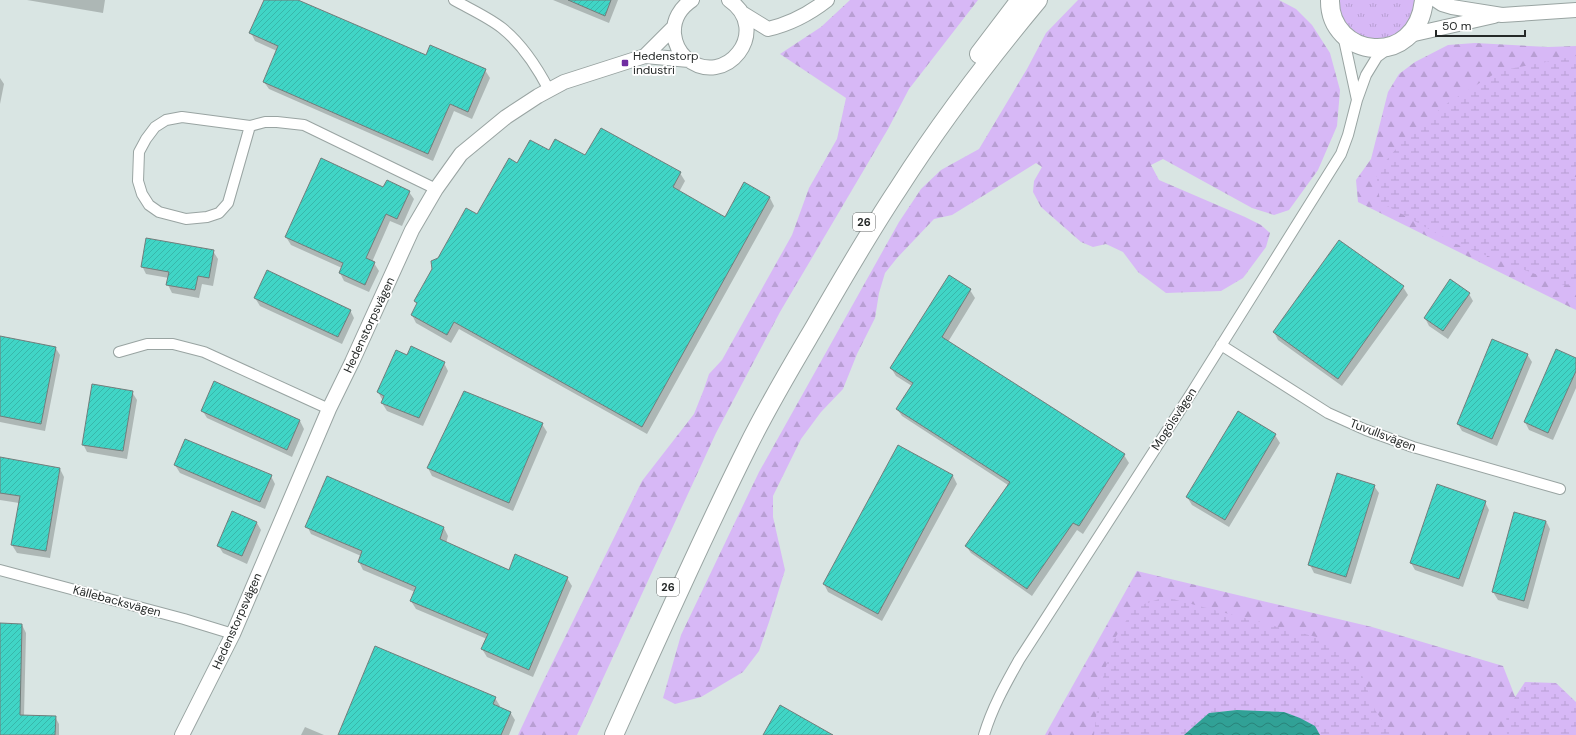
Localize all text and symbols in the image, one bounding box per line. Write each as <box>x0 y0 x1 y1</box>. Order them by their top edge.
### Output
scale bar <box>1436 12 1525 38</box>
text: 50 m <box>1442 18 1471 34</box>
place label: Hedenstorp industri <box>633 48 699 78</box>
marker: Hedenstorp industri <box>620 58 630 68</box>
road number: 26 <box>853 213 875 231</box>
street label: Hedenstorpsvägen <box>340 274 398 376</box>
street label: Mogölsvägen <box>1148 385 1200 453</box>
street label: Tuvullsvägen <box>1347 415 1419 455</box>
street label: Hedenstorpsvägen <box>209 570 266 672</box>
road number: 26 <box>657 578 679 596</box>
street label: Källebacksvägen <box>71 582 163 620</box>

